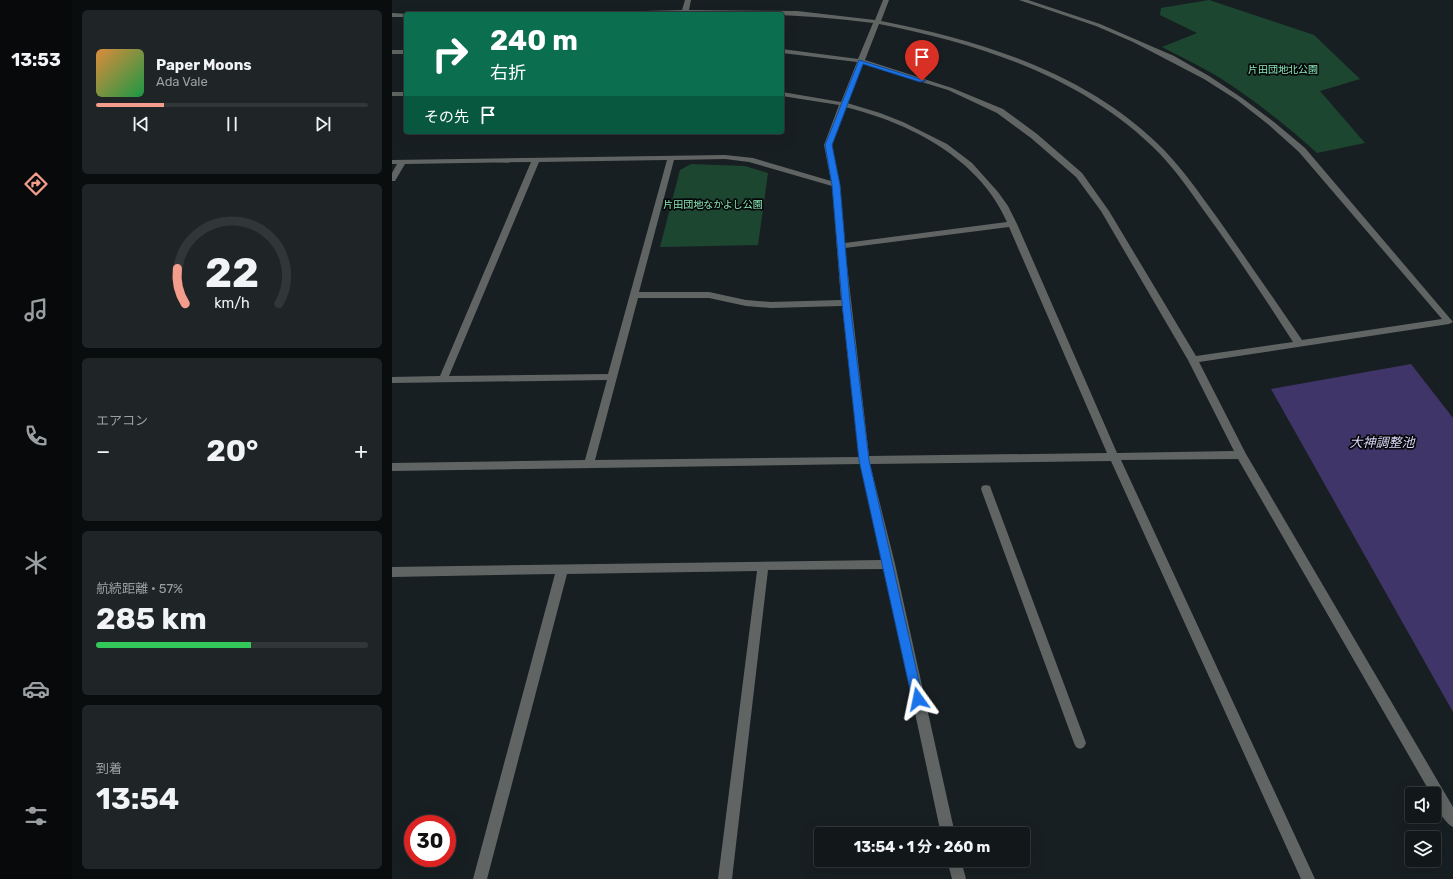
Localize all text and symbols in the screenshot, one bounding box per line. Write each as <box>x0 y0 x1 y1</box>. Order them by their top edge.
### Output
text: 240 m <box>490 24 578 57</box>
icon: right <box>424 28 476 80</box>
pin <box>905 40 939 81</box>
icon: arrive <box>911 46 933 68</box>
text: 13:53 <box>11 49 61 71</box>
text: Paper Moons <box>156 56 252 74</box>
text: 右折 <box>490 62 526 84</box>
park label: 片田団地北公園 <box>1248 64 1318 76</box>
text: Ada Vale <box>156 74 208 89</box>
icon: arrive <box>477 104 499 126</box>
text: その先 <box>424 108 469 126</box>
icon: previous <box>130 113 152 135</box>
icon: pause <box>221 113 243 135</box>
icon: next <box>312 113 334 135</box>
icon: directions <box>22 170 50 198</box>
park label: 片田団地なかよし公園 <box>663 199 763 211</box>
text: 22 <box>205 247 259 296</box>
text: km/h <box>214 294 250 311</box>
icon: music <box>22 296 50 324</box>
text: エアコン <box>96 413 148 428</box>
icon: phone <box>22 422 50 450</box>
text: 20° <box>206 433 258 469</box>
water label: 大神調整池 <box>1349 435 1416 450</box>
text: − <box>96 438 110 465</box>
text: + <box>354 438 368 465</box>
icon: climate <box>22 549 50 577</box>
text: 航続距離 · 57% <box>96 581 183 596</box>
text: 285 km <box>96 601 207 637</box>
icon: car <box>22 675 50 703</box>
position arrow <box>897 678 939 720</box>
text: 到着 <box>96 761 122 776</box>
text: 13:54 <box>96 781 179 817</box>
map controls <box>1405 787 1441 867</box>
button: sound <box>1405 787 1441 823</box>
icon: filters <box>22 802 50 830</box>
speed limit sign: 30 <box>404 815 456 867</box>
button: layers <box>1405 831 1441 867</box>
text: 13:54 · 1 分 · 260 m <box>854 838 990 856</box>

